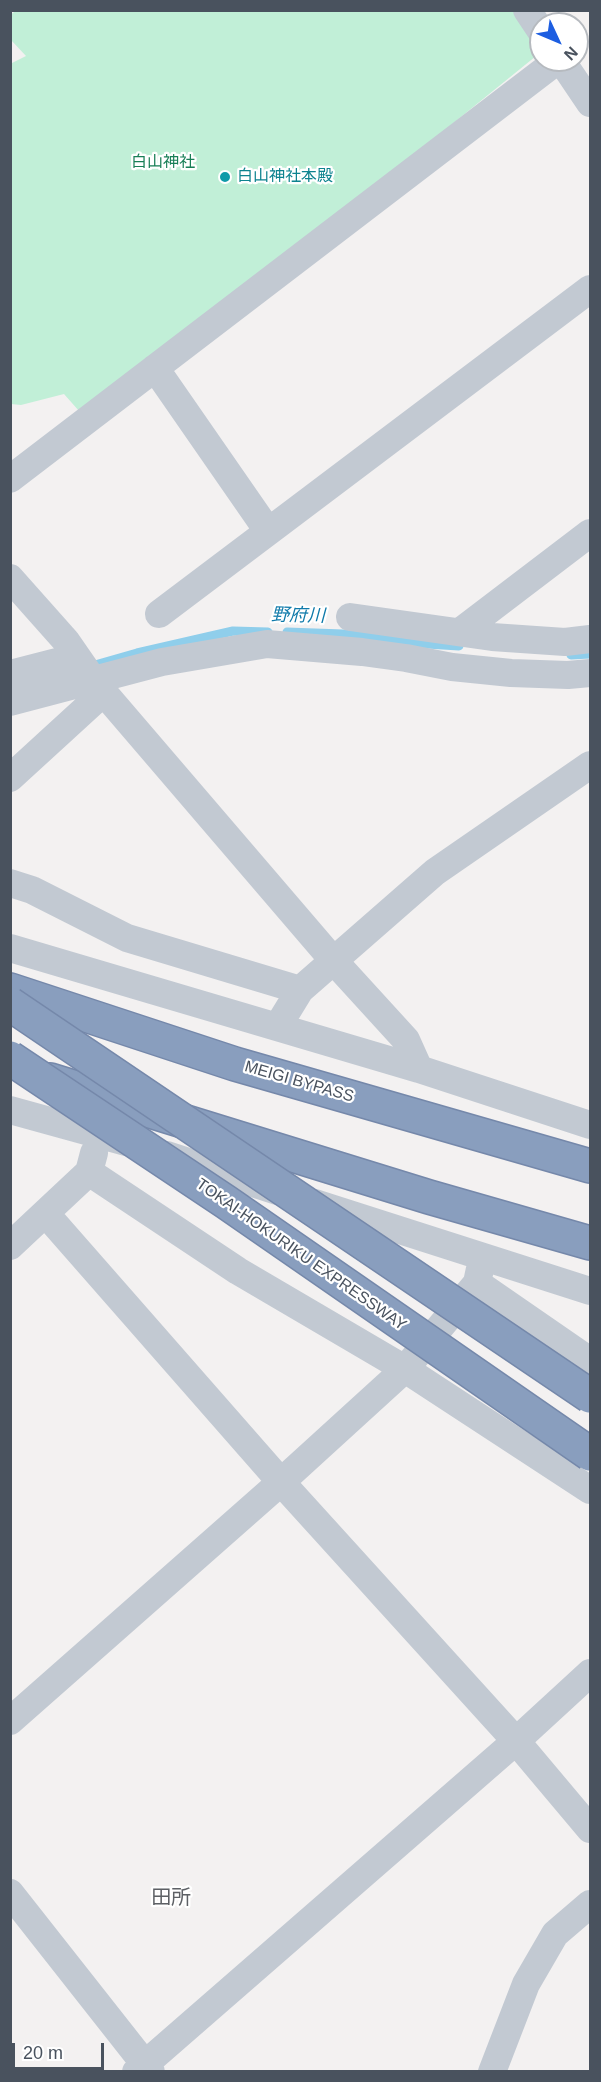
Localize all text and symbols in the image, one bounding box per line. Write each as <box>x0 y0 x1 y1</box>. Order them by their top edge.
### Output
north arrow <box>529 12 589 72</box>
text: N <box>561 43 581 64</box>
park label: 白山神社 <box>131 153 195 173</box>
place label: 白山神社本殿 <box>237 167 333 187</box>
marker: 白山神社本殿 <box>218 170 232 184</box>
water label: 野府川 <box>271 605 325 627</box>
street label: MEIGI BYPASS <box>242 1057 356 1107</box>
street label: TOKAI-HOKURIKU EXPRESSWAY <box>192 1175 410 1335</box>
district label: 田所 <box>151 1886 191 1910</box>
scale bar <box>15 2031 106 2069</box>
text: 20 m <box>23 2043 63 2063</box>

